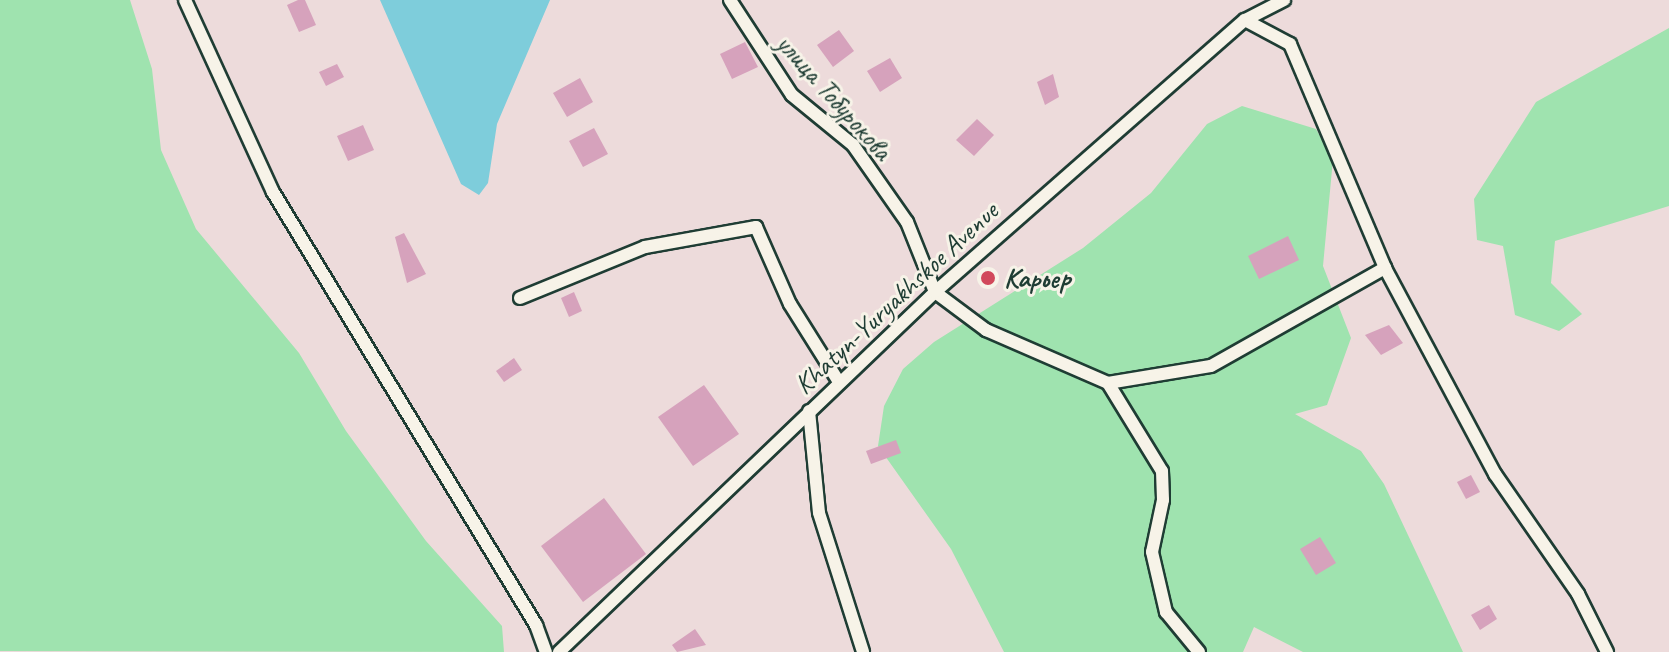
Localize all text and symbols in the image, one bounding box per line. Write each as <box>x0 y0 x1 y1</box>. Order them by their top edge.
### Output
street label: улица Тобурокова <box>769 27 899 167</box>
street label: Khatyn-Yuryakhskoe Avenue <box>787 195 1005 401</box>
place label: Карьер <box>1004 261 1071 295</box>
marker: Карьер <box>979 269 997 287</box>

